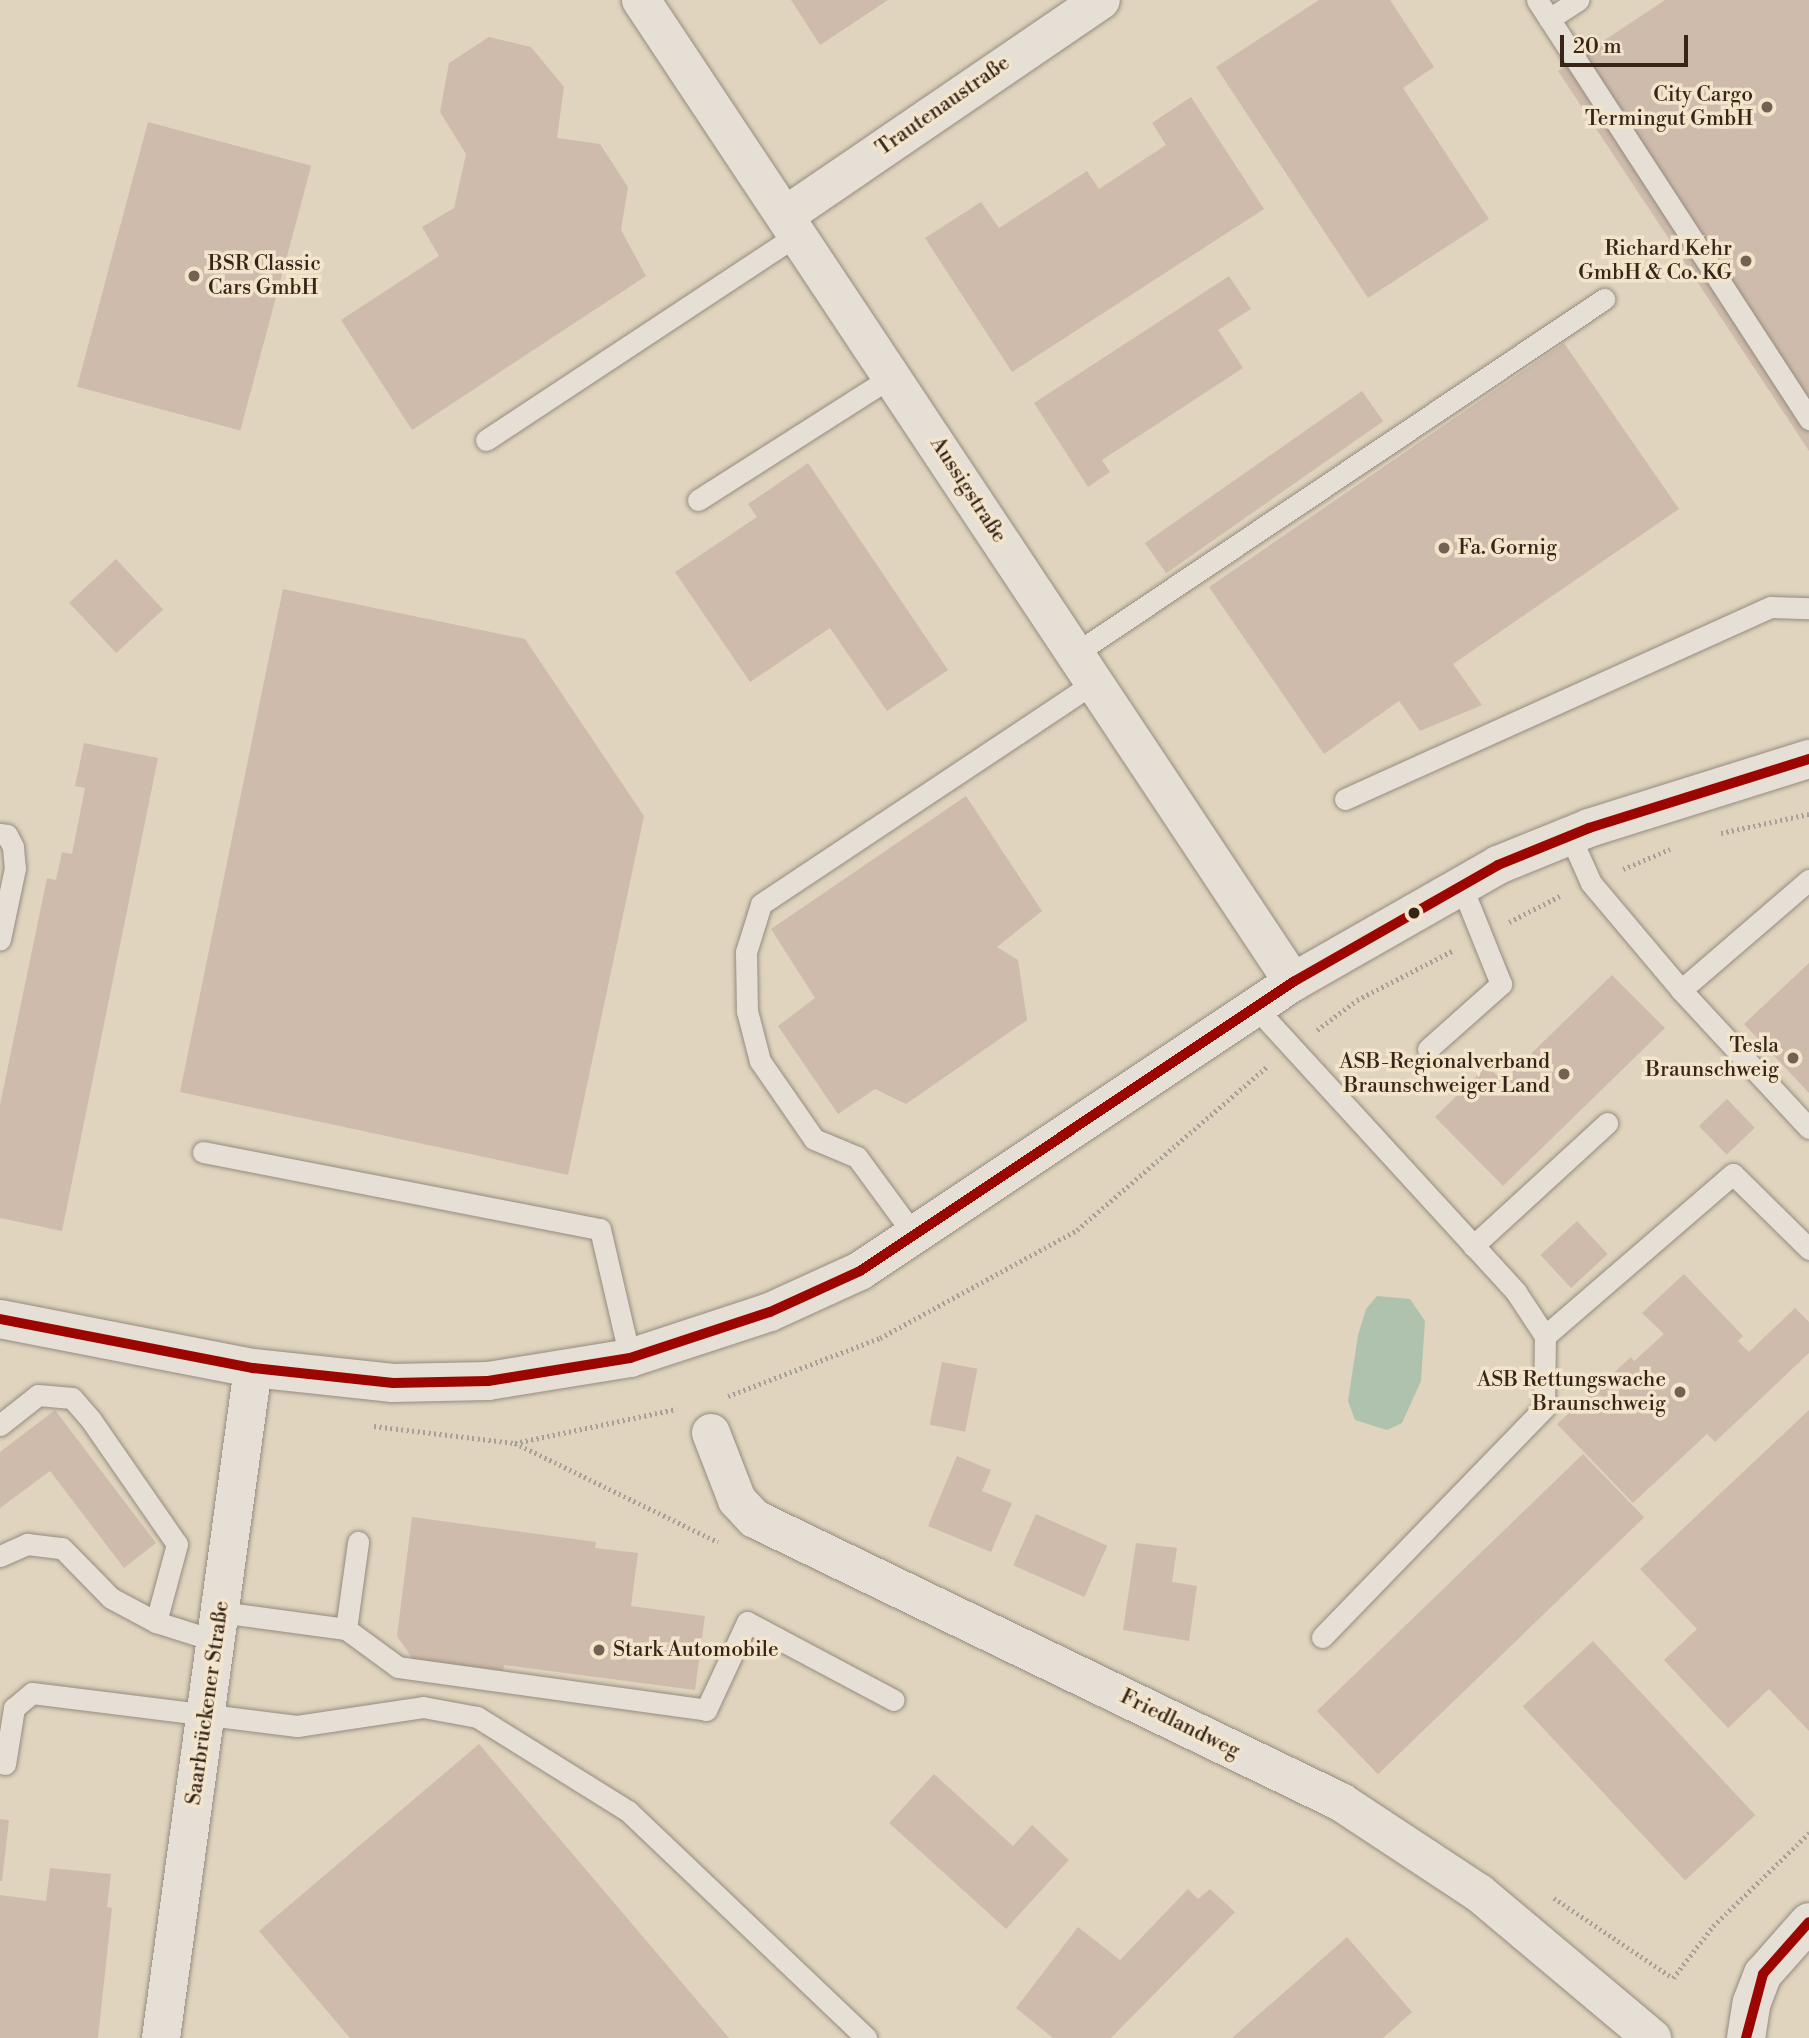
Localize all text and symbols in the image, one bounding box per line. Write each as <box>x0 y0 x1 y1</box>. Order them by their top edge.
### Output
scale bar <box>1564 21 1692 65</box>
text: 20 m <box>1573 34 1622 60</box>
street label: Trautenaustraße <box>871 51 1015 161</box>
place label: City Cargo Termingut GmbH <box>1585 82 1753 132</box>
marker: City Cargo Termingut GmbH <box>1759 99 1775 115</box>
place label: Richard Kehr GmbH & Co. KG <box>1578 236 1732 286</box>
place label: BSR Classic Cars GmbH <box>208 251 321 301</box>
marker: Richard Kehr GmbH & Co. KG <box>1738 253 1754 269</box>
marker: BSR Classic Cars GmbH <box>186 268 202 284</box>
street label: Aussigstraße <box>924 432 1012 548</box>
place label: Fa. Gornig <box>1458 535 1557 561</box>
marker: Fa. Gornig <box>1436 540 1452 556</box>
unlabelled marker <box>1407 906 1421 920</box>
place label: Tesla Braunschweig <box>1645 1033 1779 1083</box>
place label: ASB-Regionalverband Braunschweiger Land <box>1339 1049 1550 1099</box>
marker: Tesla Braunschweig <box>1785 1050 1801 1066</box>
marker: ASB-Regionalverband Braunschweiger Land <box>1556 1066 1572 1082</box>
place label: ASB Rettungswache Braunschweig <box>1477 1367 1666 1417</box>
marker: ASB Rettungswache Braunschweig <box>1672 1384 1688 1400</box>
street label: Saarbrückener Straße <box>181 1599 235 1807</box>
place label: Stark Automobile <box>613 1637 779 1663</box>
marker: Stark Automobile <box>591 1642 607 1658</box>
street label: Friedlandweg <box>1116 1684 1244 1764</box>

